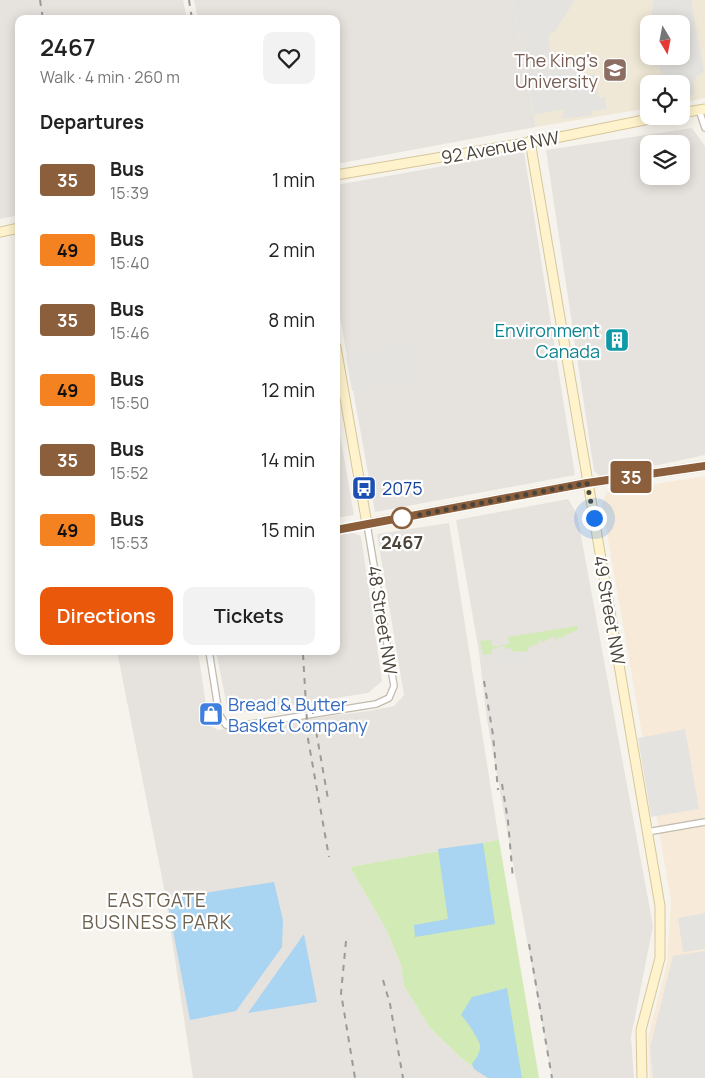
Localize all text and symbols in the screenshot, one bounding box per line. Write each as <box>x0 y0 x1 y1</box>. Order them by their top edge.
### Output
north arrow <box>640 15 690 65</box>
map controls <box>640 15 690 185</box>
text: 2467 <box>40 30 96 63</box>
button: heart <box>263 32 315 84</box>
place label: The King's University <box>514 48 598 93</box>
school or university icon: The King's University <box>602 57 628 83</box>
text: Walk · 4 min · 260 m <box>40 66 180 88</box>
button: locate <box>640 75 690 125</box>
text: Departures <box>40 109 144 135</box>
street label: 92 Avenue NW <box>439 125 561 169</box>
button: layers <box>640 135 690 185</box>
text: Bus <box>110 156 144 182</box>
text: 1 min <box>272 167 315 193</box>
text: 35 <box>57 168 78 192</box>
text: 15:39 <box>110 182 149 204</box>
text: Bus <box>110 226 144 252</box>
text: 2 min <box>269 237 315 263</box>
text: 49 <box>57 238 78 262</box>
text: 15:40 <box>110 252 149 274</box>
text: Bus <box>110 296 144 322</box>
text: 8 min <box>268 307 315 333</box>
text: 35 <box>57 308 78 332</box>
place label: Environment Canada <box>495 318 600 363</box>
text: 15:46 <box>110 322 150 344</box>
building icon: Environment Canada <box>604 327 630 353</box>
text: Bus <box>110 366 144 392</box>
text: 12 min <box>261 377 315 403</box>
text: 49 <box>57 378 78 402</box>
text: 15:50 <box>110 392 149 414</box>
text: Bus <box>110 436 144 462</box>
text: 14 min <box>261 447 315 473</box>
text: 35 <box>57 448 78 472</box>
line badge: 35 <box>608 461 654 493</box>
text: 15:52 <box>110 462 148 484</box>
text: 35 <box>620 465 642 489</box>
bus stop icon: 2075 <box>351 475 377 501</box>
place label: 2075 <box>382 476 423 500</box>
text: Bus <box>110 506 144 532</box>
your location <box>582 506 607 531</box>
marker: 2467 <box>391 507 413 529</box>
text: 15 min <box>261 517 315 543</box>
text: 49 <box>57 518 78 542</box>
place label: 2467 <box>381 530 423 554</box>
text: 15:53 <box>110 532 148 554</box>
street label: 49 Street NW <box>589 553 631 667</box>
street label: 48 Street NW <box>363 564 404 676</box>
button: Directions <box>40 587 173 645</box>
button: Tickets <box>183 587 315 645</box>
place label: Bread & Butter Basket Company <box>228 692 368 737</box>
shop icon: Bread & Butter Basket Company <box>198 701 224 727</box>
district label: EASTGATE BUSINESS PARK <box>82 887 232 935</box>

